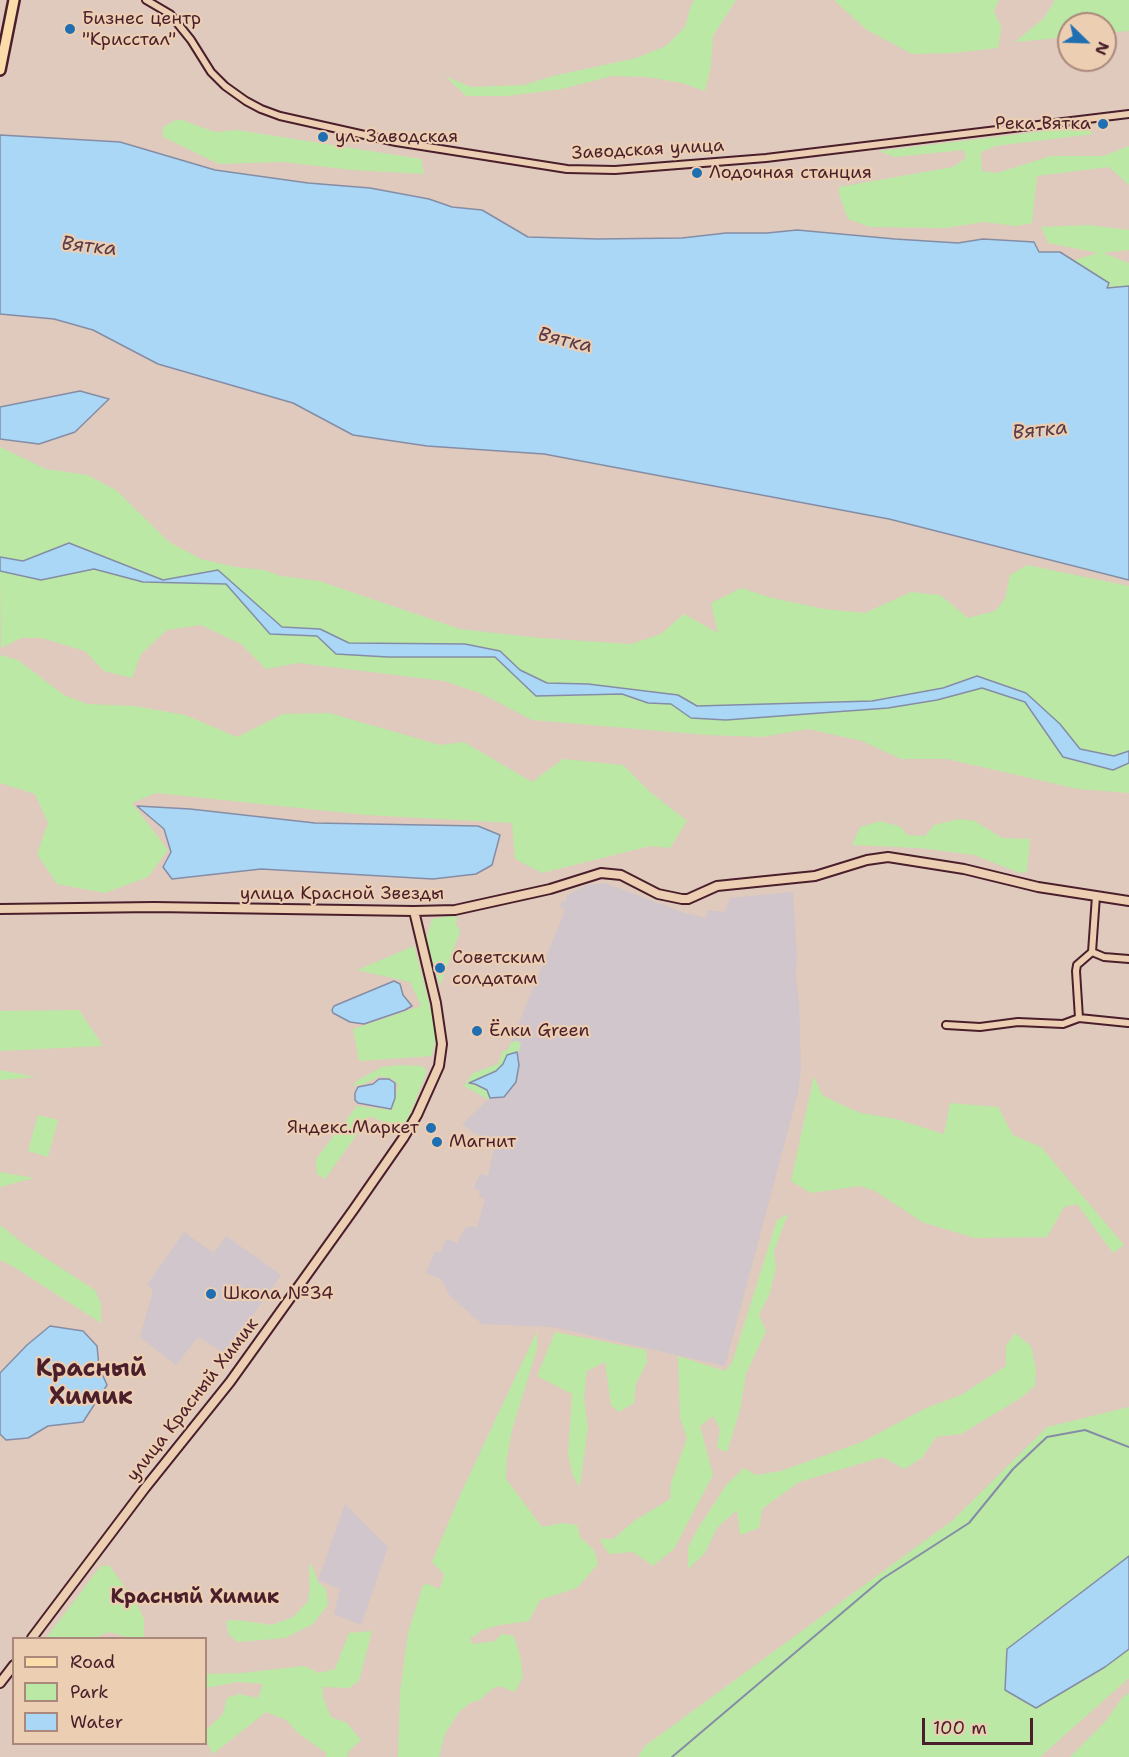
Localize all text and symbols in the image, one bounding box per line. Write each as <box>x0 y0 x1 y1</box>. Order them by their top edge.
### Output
place label: Бизнес центр "Крисстал" <box>82 8 201 50</box>
north arrow <box>1057 12 1117 72</box>
marker: Бизнес центр "Крисстал" <box>63 22 77 36</box>
text: N <box>1090 39 1114 58</box>
place label: Река Вятка <box>995 113 1091 135</box>
marker: Река Вятка <box>1096 117 1110 131</box>
place label: ул. Заводская <box>335 126 458 148</box>
marker: ул. Заводская <box>316 130 330 144</box>
street label: Заводская улица <box>571 135 725 165</box>
place label: Лодочная станция <box>709 162 872 184</box>
marker: Лодочная станция <box>690 166 704 180</box>
water label: Вятка <box>60 232 118 262</box>
water label: Вятка <box>535 323 595 359</box>
water label: Вятка <box>1011 416 1069 446</box>
street label: улица Красной Звезды <box>240 883 444 905</box>
place label: Советским солдатам <box>452 947 545 990</box>
marker: Советским солдатам <box>433 961 447 975</box>
place label: Ёлки Green <box>489 1020 590 1042</box>
marker: Ёлки Green <box>470 1024 484 1038</box>
place label: Яндекс.Маркет <box>287 1117 419 1139</box>
marker: Яндекс.Маркет <box>424 1121 438 1135</box>
place label: Магнит <box>449 1131 516 1153</box>
marker: Магнит <box>430 1135 444 1149</box>
place label: Школа №34 <box>223 1283 334 1305</box>
marker: Школа №34 <box>204 1287 218 1301</box>
street label: улица Красный Химик <box>123 1314 263 1486</box>
district label: Красный Химик <box>36 1356 146 1412</box>
district label: Красный Химик <box>111 1586 279 1610</box>
legend <box>12 1637 207 1745</box>
text: Road <box>70 1650 115 1674</box>
text: Park <box>70 1680 109 1704</box>
scale bar <box>925 1706 1036 1744</box>
text: Water <box>70 1710 123 1734</box>
text: 100 m <box>933 1716 987 1740</box>

